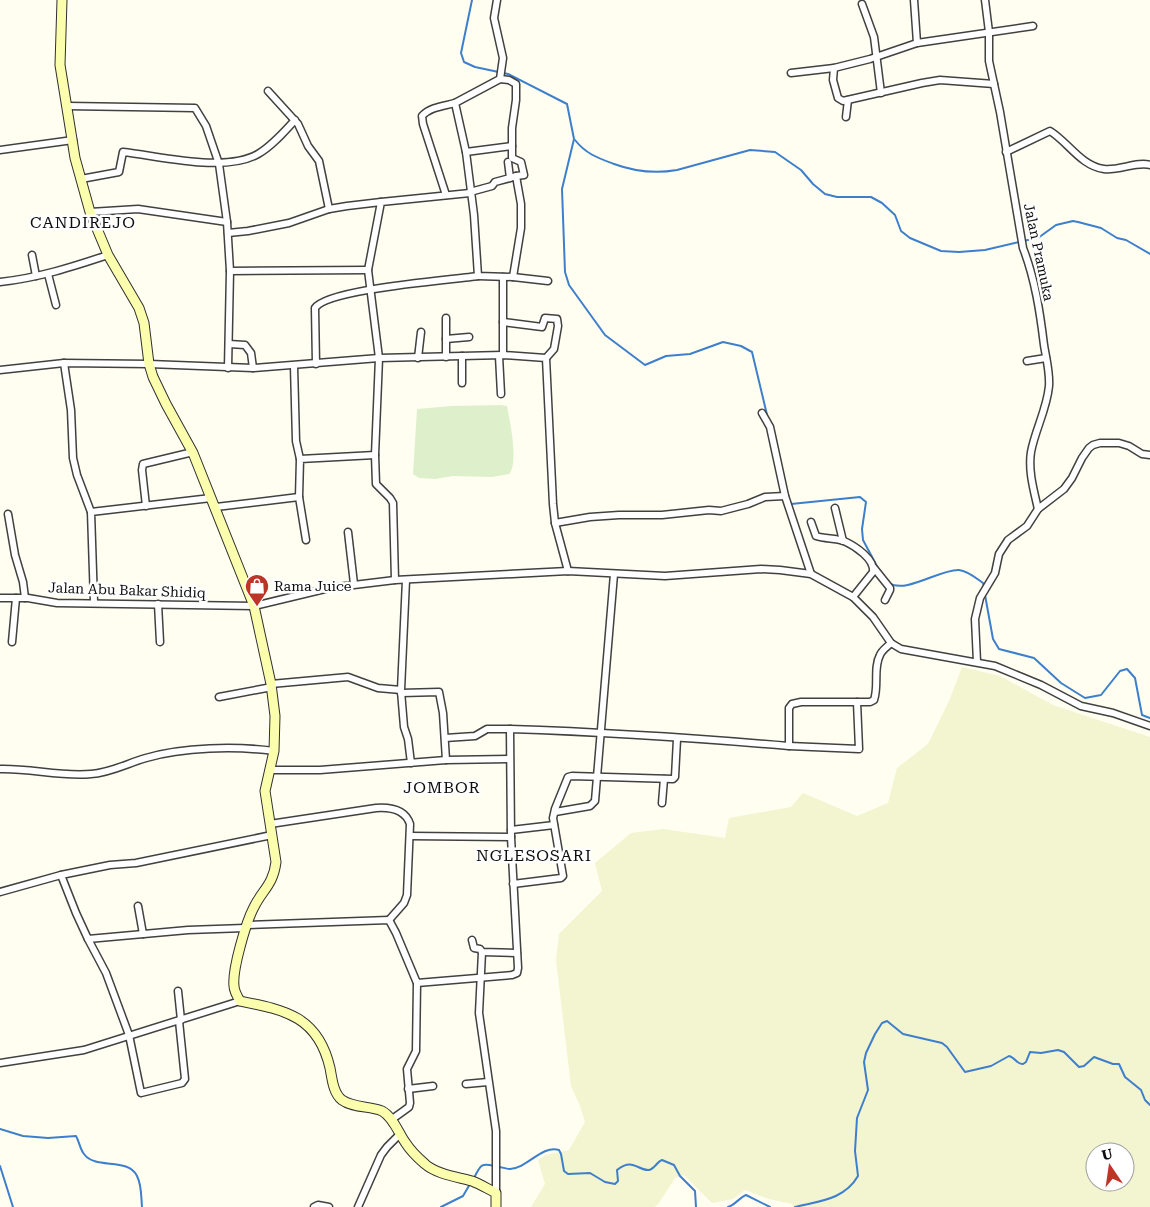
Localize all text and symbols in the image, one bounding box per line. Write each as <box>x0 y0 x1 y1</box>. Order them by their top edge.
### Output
street label: Jalan Pramuka <box>1021 202 1057 303</box>
district label: CANDIREJO <box>30 213 136 232</box>
shop icon: Rama Juice <box>244 573 270 607</box>
place label: Rama Juice <box>274 578 352 594</box>
street label: Jalan Abu Bakar Shidiq <box>48 579 206 601</box>
district label: JOMBOR <box>403 778 481 797</box>
district label: NGLESOSARI <box>476 846 592 865</box>
north arrow <box>1085 1142 1135 1192</box>
text: U <box>1100 1145 1114 1163</box>

